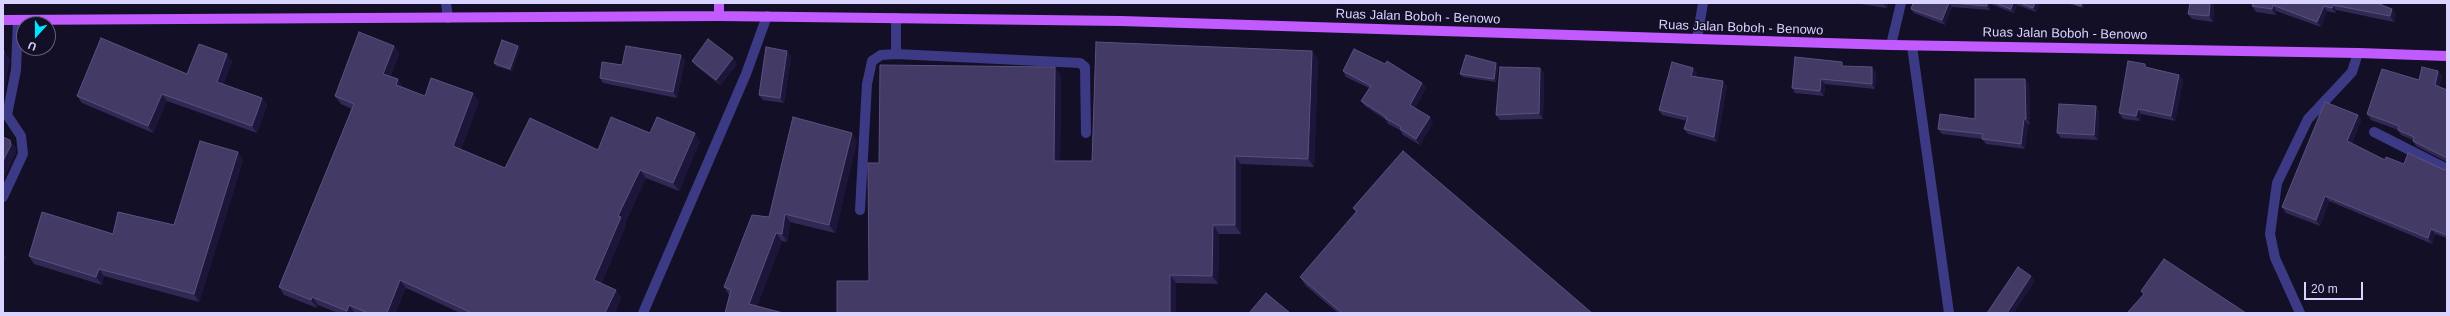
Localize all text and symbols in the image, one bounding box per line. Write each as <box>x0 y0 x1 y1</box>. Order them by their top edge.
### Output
street label: Ruas Jalan Boboh - Benowo <box>1335 6 1501 28</box>
north arrow <box>16 16 56 56</box>
street label: Ruas Jalan Boboh - Benowo <box>1658 17 1824 39</box>
street label: Ruas Jalan Boboh - Benowo <box>1982 25 2148 43</box>
text: U <box>26 39 38 53</box>
scale bar <box>2306 274 2365 300</box>
text: 20 m <box>2311 282 2338 296</box>

